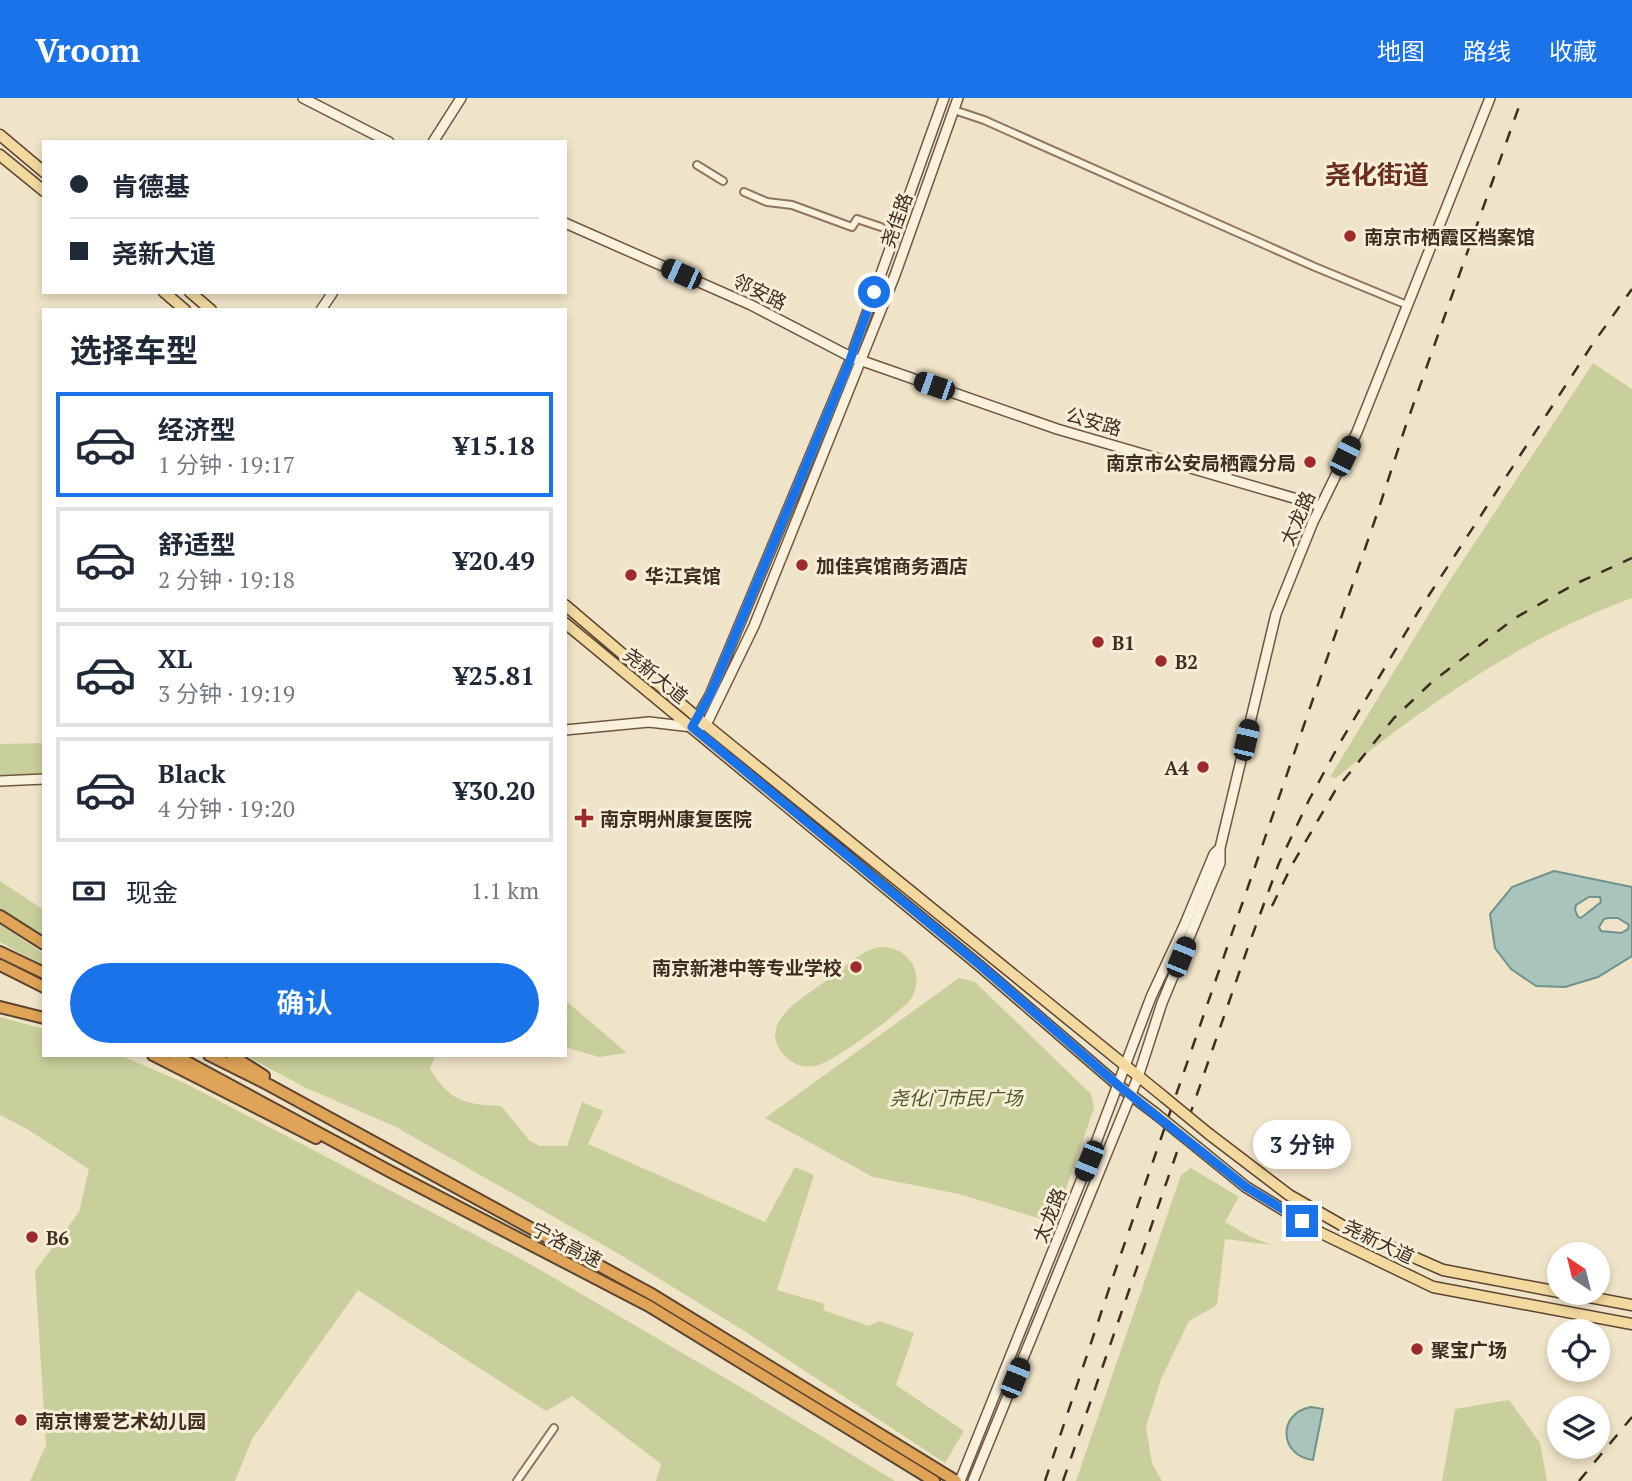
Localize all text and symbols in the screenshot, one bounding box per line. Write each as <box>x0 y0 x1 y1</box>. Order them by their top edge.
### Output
text: Vroom <box>35 28 140 71</box>
text: 地图 <box>1377 35 1425 67</box>
text: 路线 <box>1463 35 1511 67</box>
text: 收藏 <box>1549 35 1597 67</box>
district label: 尧化街道 <box>1325 157 1429 191</box>
text: 肯德基 <box>112 169 190 203</box>
street label: 尧佳路 <box>875 189 917 251</box>
place label: 南京市栖霞区档案馆 <box>1364 224 1535 249</box>
marker: 南京市栖霞区档案馆 <box>1342 228 1358 244</box>
text: 尧新大道 <box>112 236 216 270</box>
car <box>658 256 705 292</box>
street label: 邻安路 <box>729 267 791 315</box>
route start <box>858 276 890 308</box>
text: 选择车型 <box>70 329 198 371</box>
car <box>911 369 958 403</box>
street label: 公安路 <box>1063 401 1125 441</box>
text: 经济型 <box>158 412 236 446</box>
icon: car <box>74 413 137 476</box>
text: ¥15.18 <box>454 428 535 462</box>
car <box>1327 433 1364 479</box>
text: 1 分钟 · 19:17 <box>158 449 295 480</box>
place label: 南京市公安局栖霞分局 <box>1106 450 1296 475</box>
marker: 南京市公安局栖霞分局 <box>1302 454 1318 470</box>
street label: 太龙路 <box>1274 487 1320 549</box>
text: 舒适型 <box>158 527 236 561</box>
icon: car <box>74 528 137 591</box>
text: ¥20.49 <box>454 543 535 577</box>
place label: 加佳宾馆商务酒店 <box>816 553 968 578</box>
marker: 加佳宾馆商务酒店 <box>794 557 810 573</box>
place label: 华江宾馆 <box>645 563 721 588</box>
text: 2 分钟 · 19:18 <box>158 564 295 595</box>
marker: 华江宾馆 <box>623 567 639 583</box>
place label: B1 <box>1112 630 1135 655</box>
marker: B1 <box>1090 634 1106 650</box>
text: XL <box>158 641 192 675</box>
street label: 尧新大道 <box>619 641 693 709</box>
icon: car <box>74 643 137 706</box>
place label: B2 <box>1175 649 1198 674</box>
marker: B2 <box>1153 653 1169 669</box>
text: ¥25.81 <box>454 658 535 692</box>
text: 3 分钟 · 19:19 <box>158 678 295 709</box>
car <box>1232 717 1261 763</box>
place label: A4 <box>1164 755 1189 780</box>
text: Black <box>158 756 226 790</box>
icon: car <box>74 758 137 821</box>
marker: A4 <box>1195 759 1211 775</box>
text: ¥30.20 <box>454 773 535 807</box>
text: 4 分钟 · 19:20 <box>158 793 295 824</box>
place label: 南京明州康复医院 <box>600 806 752 831</box>
marker: 南京明州康复医院 <box>574 808 594 828</box>
icon: cash <box>70 872 108 910</box>
text: 现金 <box>126 875 178 909</box>
text: 1.1 km <box>471 875 539 906</box>
car <box>1164 934 1199 980</box>
place label: 南京新港中等专业学校 <box>652 955 842 980</box>
marker: 南京新港中等专业学校 <box>848 959 864 975</box>
button: 确认 <box>70 963 539 1043</box>
park label: 尧化门市民广场 <box>889 1085 1024 1110</box>
callout: 3 分钟 <box>1253 1119 1351 1168</box>
text: 3 分钟 <box>1269 1129 1335 1160</box>
car <box>1072 1138 1107 1184</box>
street label: 太龙路 <box>1027 1184 1071 1246</box>
route end <box>1286 1205 1318 1237</box>
street label: 尧新大道 <box>1339 1213 1419 1269</box>
street label: 宁洛高速 <box>527 1216 607 1272</box>
place label: B6 <box>46 1225 69 1250</box>
marker: B6 <box>24 1229 40 1245</box>
north arrow <box>1547 1242 1610 1306</box>
map controls <box>1547 1242 1610 1459</box>
button: locate <box>1547 1319 1610 1382</box>
place label: 聚宝广场 <box>1431 1337 1507 1362</box>
marker: 聚宝广场 <box>1409 1341 1425 1357</box>
car <box>998 1355 1033 1401</box>
button: layers <box>1547 1396 1610 1459</box>
place label: 南京博爱艺术幼儿园 <box>35 1408 206 1433</box>
marker: 南京博爱艺术幼儿园 <box>13 1412 29 1428</box>

